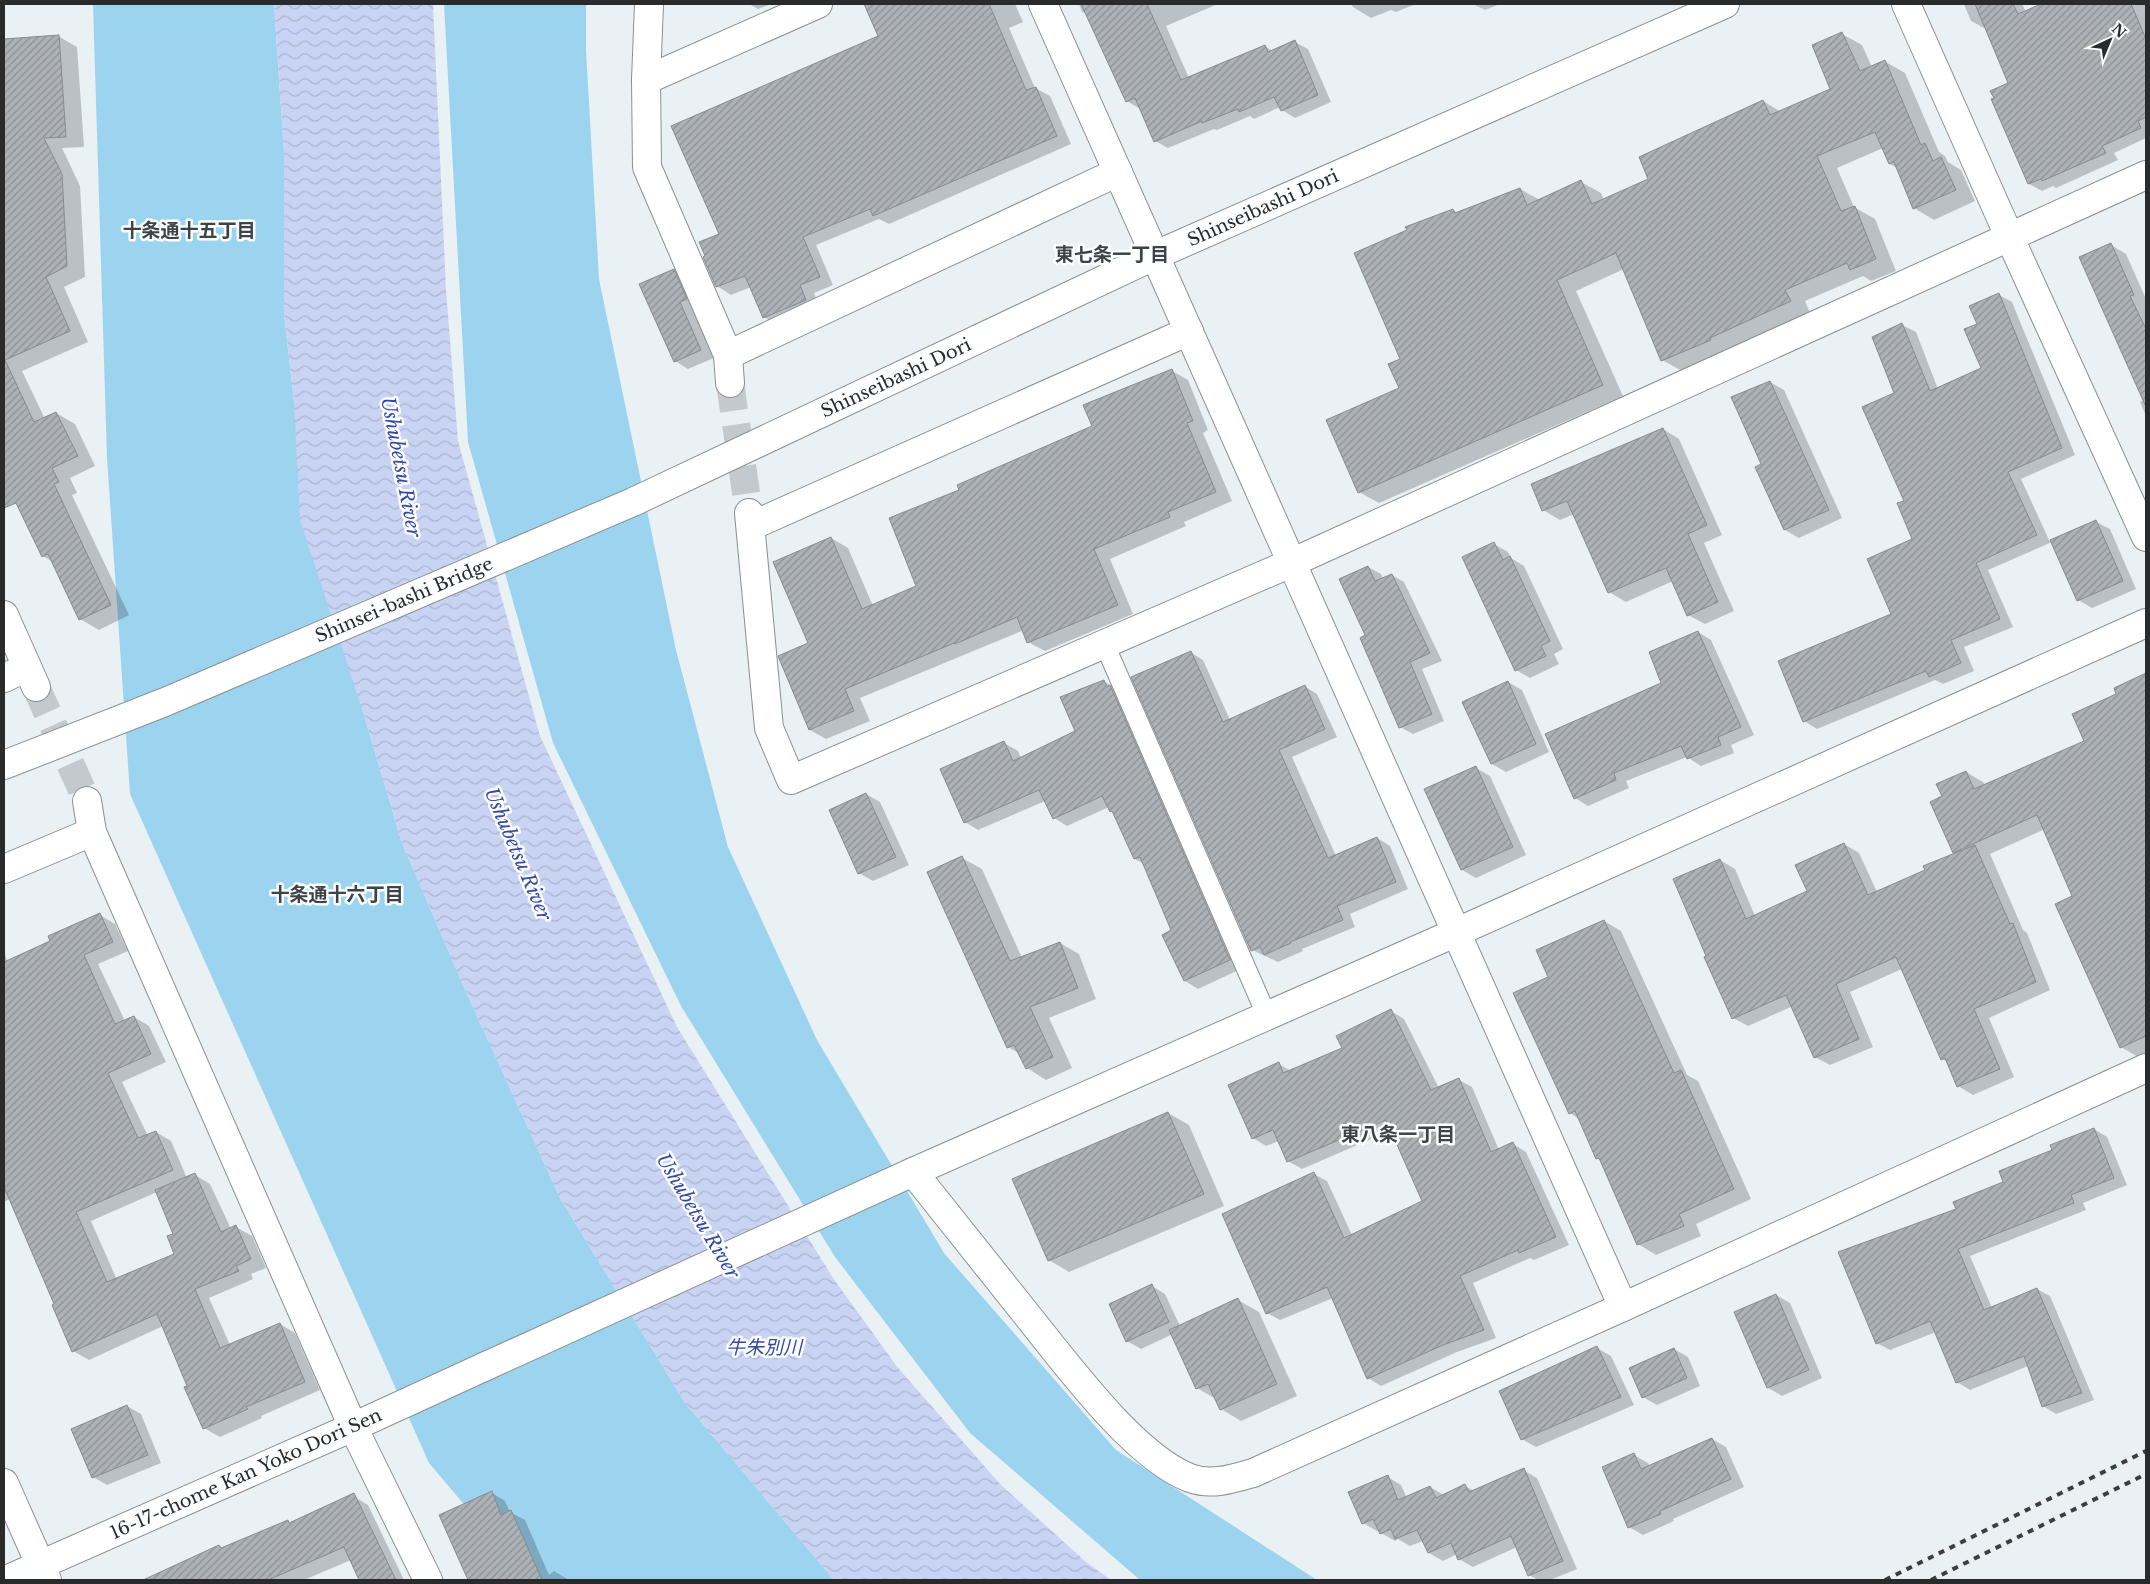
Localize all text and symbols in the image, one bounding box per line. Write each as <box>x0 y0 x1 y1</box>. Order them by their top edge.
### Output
north arrow <box>2085 15 2135 65</box>
text: N <box>2108 20 2130 42</box>
street label: Shinseibashi Dori <box>1184 165 1342 251</box>
district label: 十条通十五丁目 <box>122 219 256 242</box>
district label: 東七条一丁目 <box>1055 243 1169 266</box>
street label: Shinseibashi Dori <box>817 334 975 422</box>
water label: Ushubetsu River <box>376 395 426 540</box>
street label: Shinsei-bashi Bridge <box>312 553 496 647</box>
water label: Ushubetsu River <box>480 784 557 925</box>
district label: 十条通十六丁目 <box>270 883 404 906</box>
district label: 東八条一丁目 <box>1341 1123 1455 1146</box>
water label: Ushubetsu River <box>652 1149 745 1284</box>
water label: 牛朱別川 <box>726 1336 804 1359</box>
street label: 16-17-chome Kan Yoko Dori Sen <box>107 1404 385 1544</box>

